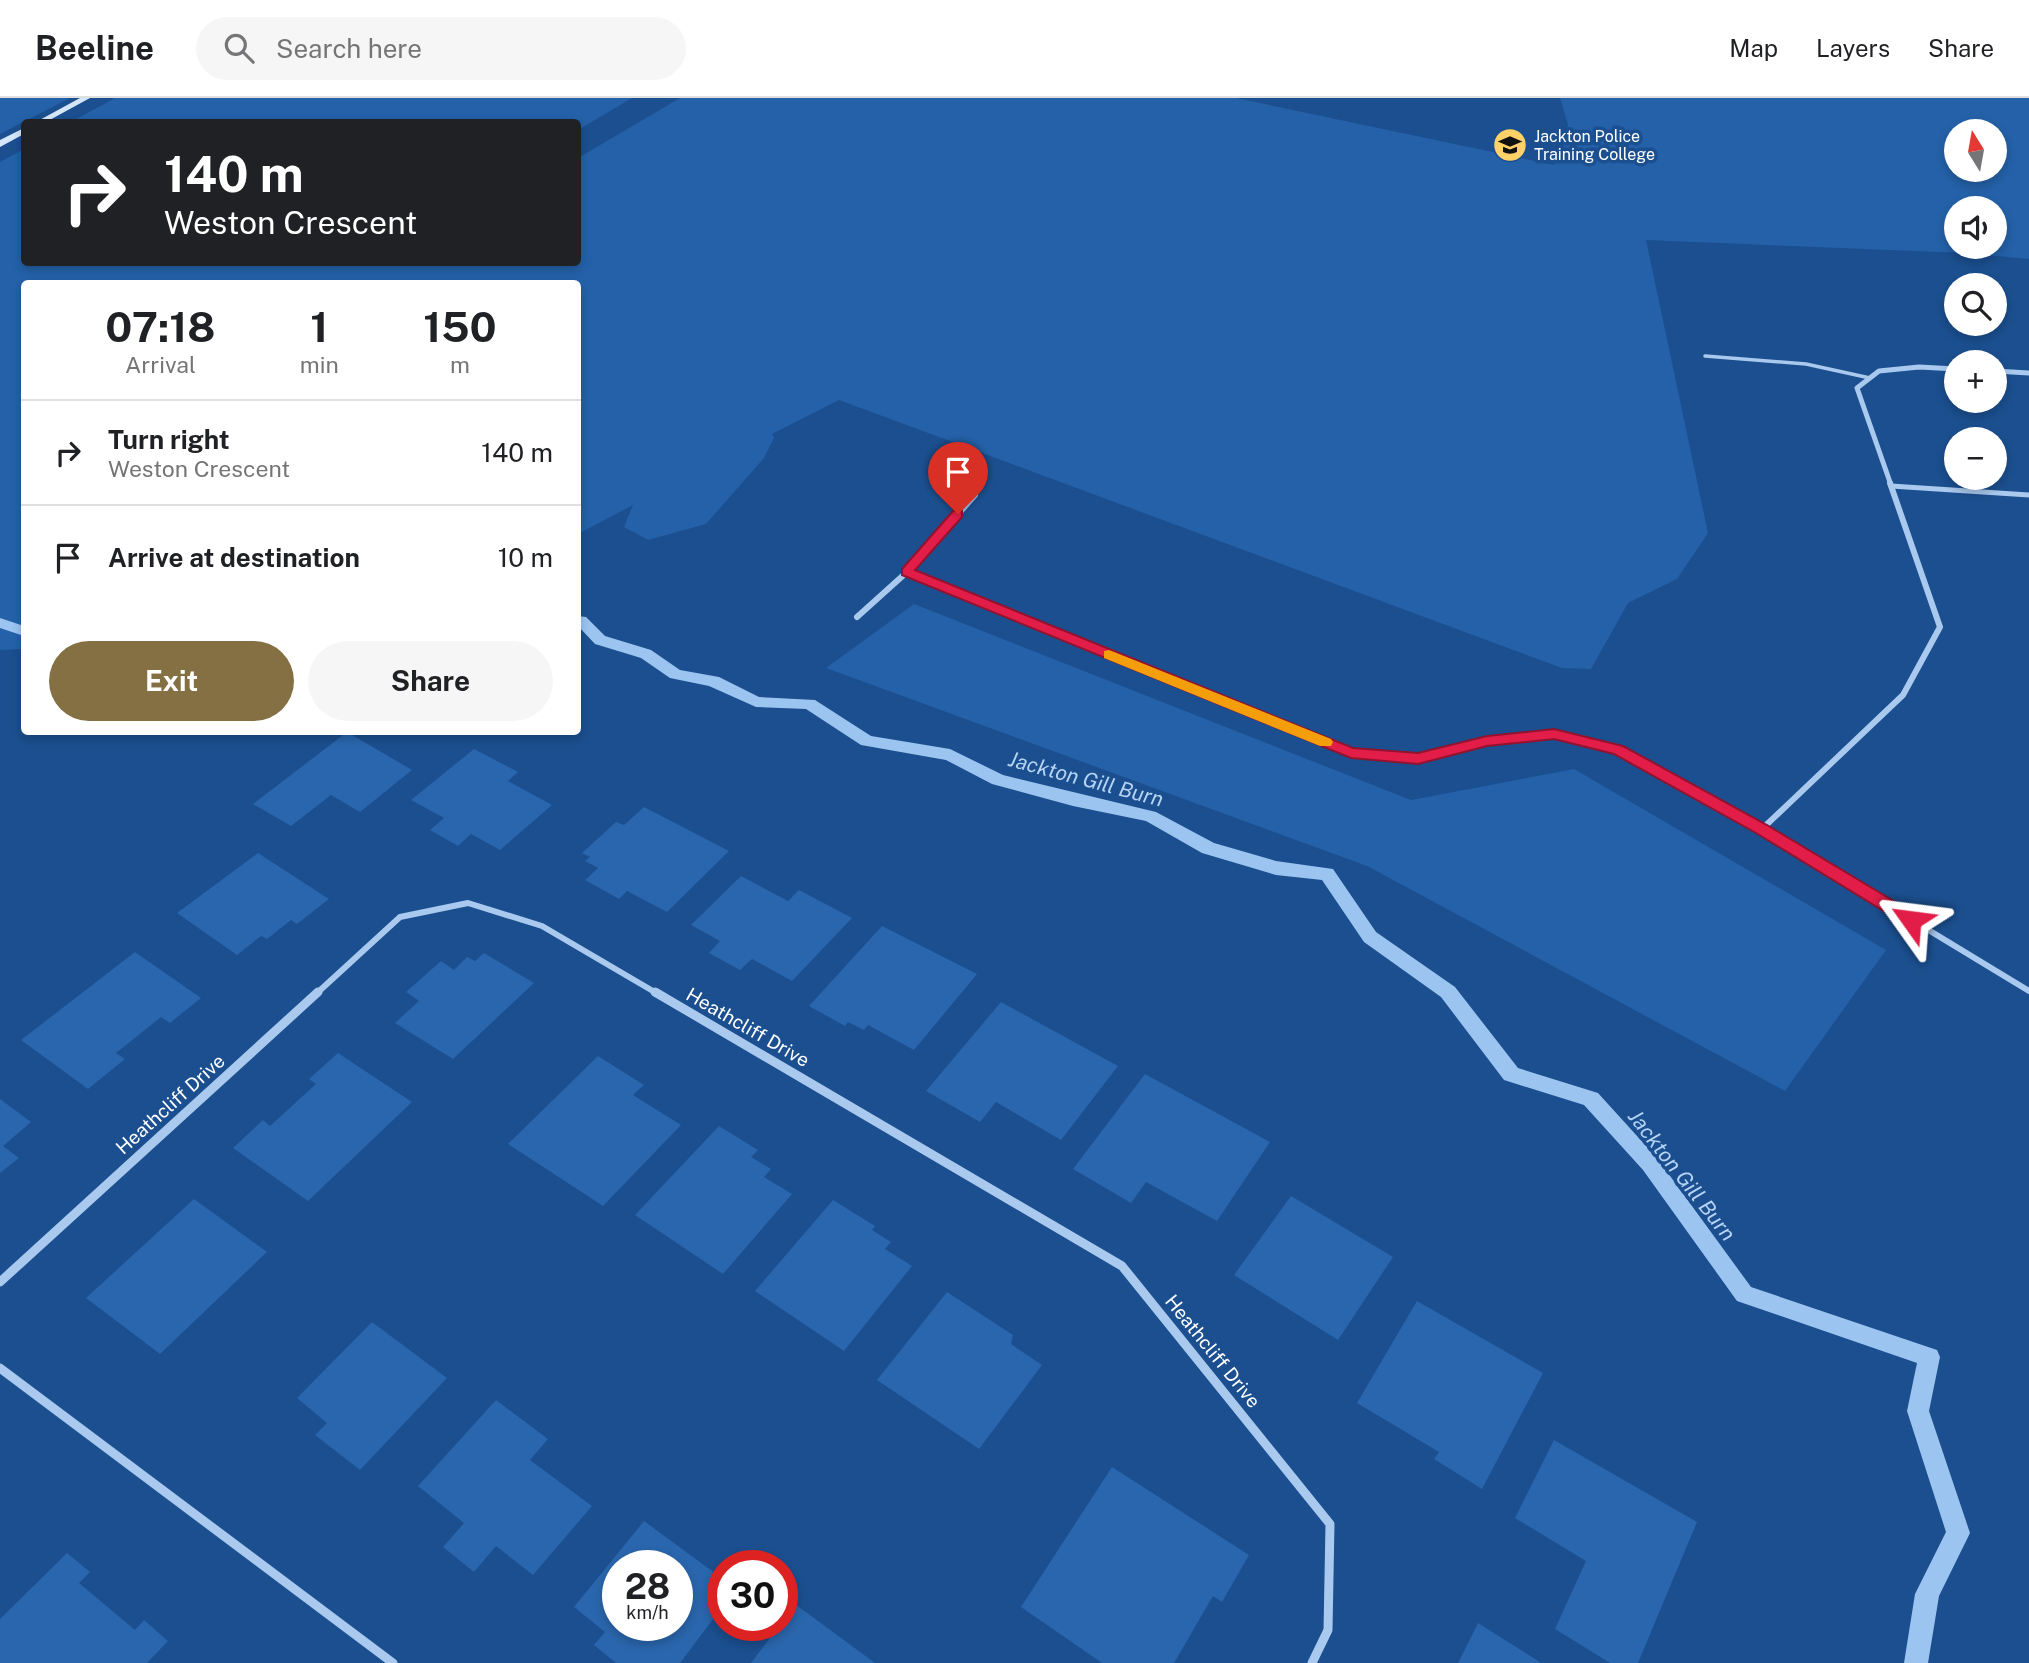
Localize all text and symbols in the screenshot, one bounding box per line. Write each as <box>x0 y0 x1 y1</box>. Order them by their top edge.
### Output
search box <box>196 17 686 80</box>
text: Beeline <box>35 29 154 67</box>
icon: search <box>220 29 258 67</box>
text: Search here <box>276 33 422 64</box>
text: Map <box>1729 34 1778 62</box>
text: Layers <box>1816 34 1890 62</box>
text: Share <box>1928 34 1994 62</box>
north arrow <box>1944 119 2007 182</box>
map controls <box>1944 119 2007 490</box>
school or university icon: Jackton Police Training College <box>1491 126 1529 164</box>
place label: Jackton Police Training College <box>1534 127 1655 164</box>
text: 140 m <box>164 145 304 203</box>
icon: right <box>49 147 140 238</box>
button: sound <box>1944 196 2007 259</box>
text: Weston Crescent <box>164 204 417 241</box>
button: search <box>1944 273 2007 336</box>
text: 07:18 <box>105 302 216 351</box>
text: 1 <box>310 302 328 351</box>
text: 150 <box>423 302 497 351</box>
button: + <box>1944 350 2007 413</box>
text: Arrival <box>125 351 196 378</box>
text: min <box>300 351 339 378</box>
text: m <box>450 351 470 378</box>
text: Turn right <box>108 424 230 455</box>
button: − <box>1944 427 2007 490</box>
icon: right <box>49 434 87 472</box>
text: 140 m <box>481 437 553 468</box>
pin <box>928 442 988 514</box>
icon: arrive <box>939 453 977 491</box>
text: Weston Crescent <box>108 455 290 482</box>
icon: arrive <box>49 539 87 577</box>
text: Arrive at destination <box>108 542 360 573</box>
text: 10 m <box>498 542 553 573</box>
button: Exit <box>49 641 294 721</box>
button: Share <box>308 641 553 721</box>
water label: Jackton Gill Burn <box>1006 746 1166 812</box>
position arrow <box>1874 883 1948 957</box>
street label: Heathcliff Drive <box>682 983 814 1071</box>
street label: Heathcliff Drive <box>111 1049 229 1159</box>
water label: Jackton Gill Burn <box>1623 1104 1741 1246</box>
street label: Heathcliff Drive <box>1161 1290 1265 1412</box>
speed limit sign: 30 <box>707 1550 798 1641</box>
text: 28 <box>625 1566 670 1607</box>
text: km/h <box>626 1602 669 1623</box>

